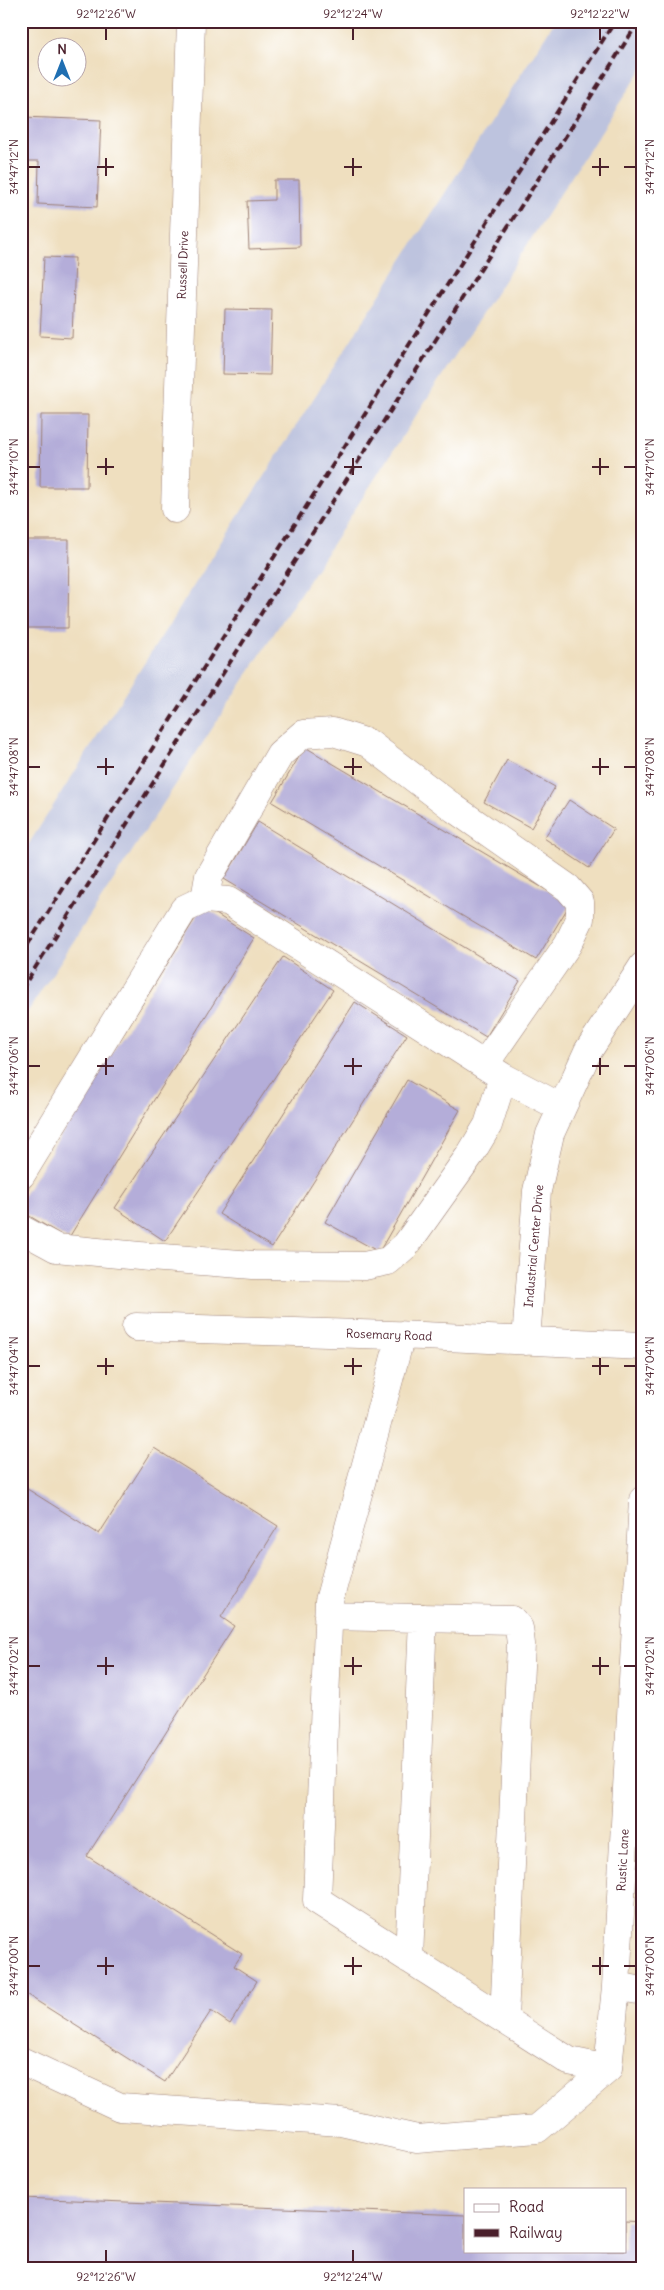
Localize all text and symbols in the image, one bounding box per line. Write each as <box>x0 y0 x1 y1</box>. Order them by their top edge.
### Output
text: 92°12'26"W <box>76 6 136 21</box>
text: 92°12'24"W <box>323 6 383 21</box>
text: 92°12'22"W <box>570 6 630 21</box>
north arrow <box>38 38 88 88</box>
text: N <box>57 40 67 58</box>
text: 34°47'12"N <box>6 139 21 195</box>
text: 34°47'12"N <box>642 139 657 195</box>
street label: Russell Drive <box>174 230 191 300</box>
text: 34°47'10"N <box>6 438 21 496</box>
text: 34°47'10"N <box>642 438 657 496</box>
text: 34°47'08"N <box>6 737 21 797</box>
text: 34°47'08"N <box>642 737 657 797</box>
text: 34°47'06"N <box>6 1036 21 1096</box>
text: 34°47'06"N <box>642 1036 657 1096</box>
street label: Industrial Center Drive <box>521 1184 546 1308</box>
street label: Rosemary Road <box>346 1325 432 1344</box>
text: 34°47'04"N <box>6 1336 21 1396</box>
text: 34°47'04"N <box>642 1336 657 1396</box>
text: 34°47'02"N <box>6 1636 21 1696</box>
text: 34°47'02"N <box>642 1636 657 1696</box>
street label: Rustic Lane <box>613 1828 632 1892</box>
text: 34°47'00"N <box>6 1936 21 1996</box>
text: 34°47'00"N <box>642 1936 657 1996</box>
legend <box>464 2188 626 2252</box>
text: Road <box>509 2197 544 2216</box>
text: Railway <box>509 2223 563 2242</box>
text: 92°12'26"W <box>76 2269 136 2284</box>
text: 92°12'24"W <box>323 2269 383 2284</box>

